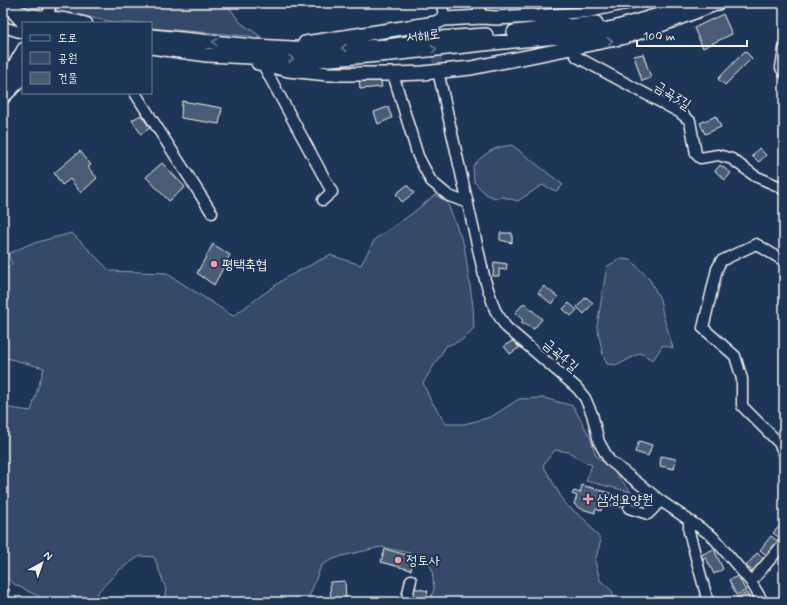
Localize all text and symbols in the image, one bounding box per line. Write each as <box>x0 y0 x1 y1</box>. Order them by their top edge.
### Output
legend <box>22 22 152 94</box>
scale bar <box>637 22 747 48</box>
street label: 서해로 <box>405 25 441 47</box>
text: 100 m <box>643 29 675 45</box>
text: 도로 <box>58 31 77 47</box>
one-way arrow <box>607 37 613 45</box>
one-way arrow <box>212 38 218 47</box>
one-way arrow <box>341 43 347 52</box>
one-way arrow <box>431 45 437 54</box>
text: 공원 <box>58 51 77 67</box>
one-way arrow <box>288 54 294 63</box>
text: 건물 <box>58 71 78 87</box>
street label: 금곡3길 <box>651 78 695 115</box>
place label: 평택축협 <box>222 256 267 274</box>
marker: 평택축협 <box>209 259 219 269</box>
street label: 금곡4길 <box>539 335 583 377</box>
place label: 삼성요양원 <box>597 491 653 509</box>
marker: 삼성요양원 <box>582 493 594 505</box>
north arrow <box>22 543 62 583</box>
text: N <box>40 548 55 564</box>
place label: 정토사 <box>406 552 441 570</box>
marker: 정토사 <box>393 555 403 565</box>

